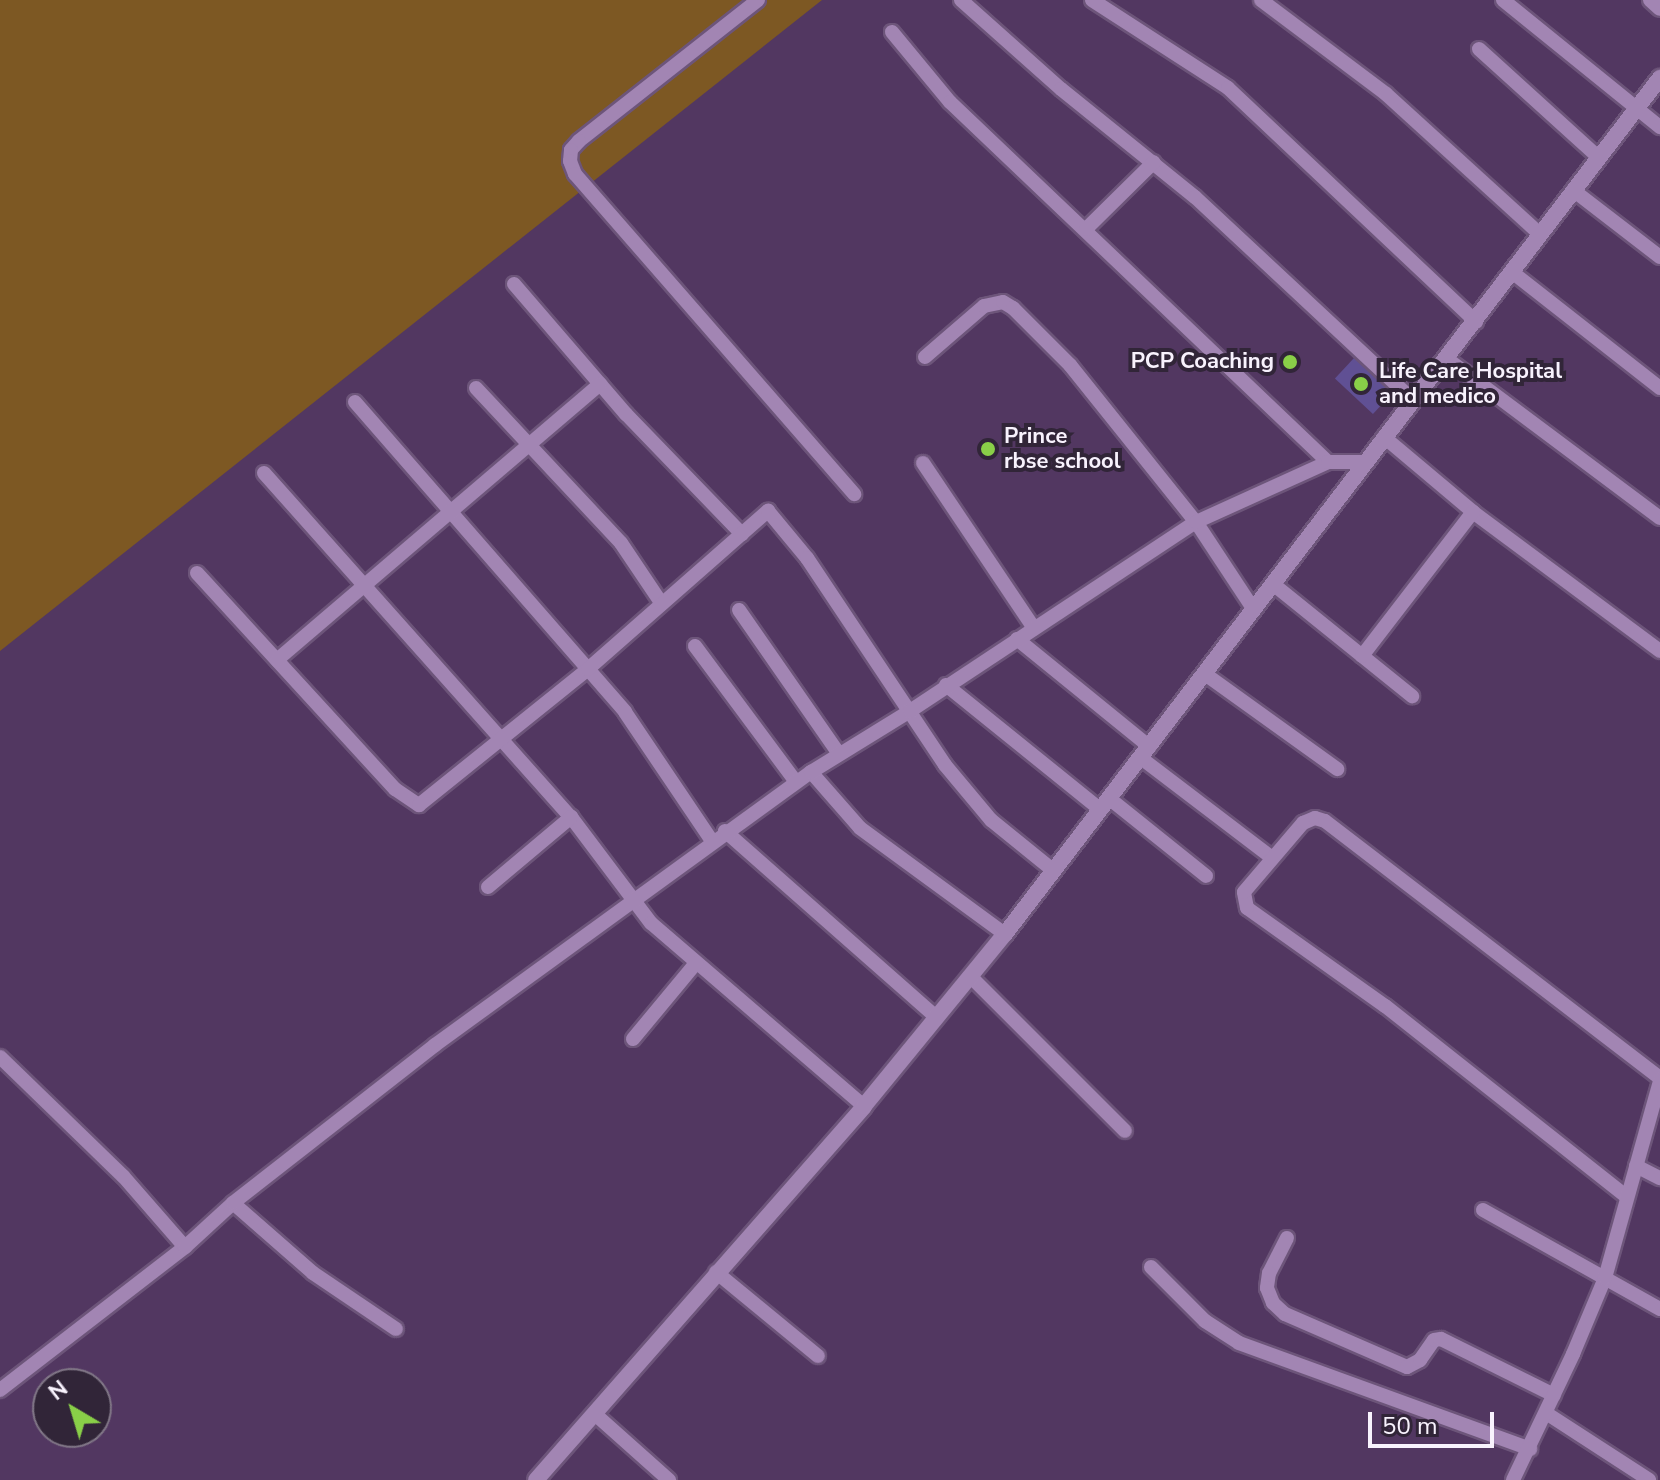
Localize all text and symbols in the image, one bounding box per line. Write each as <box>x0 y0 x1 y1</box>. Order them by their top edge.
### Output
place label: PCP Coaching <box>1131 349 1274 375</box>
marker: PCP Coaching <box>1281 353 1299 371</box>
place label: Life Care Hospital and medico <box>1379 358 1562 410</box>
marker: Life Care Hospital and medico <box>1350 373 1372 395</box>
place label: Prince rbse school <box>1004 423 1121 474</box>
marker: Prince rbse school <box>979 440 997 458</box>
north arrow <box>32 1368 112 1448</box>
text: N <box>43 1374 74 1408</box>
scale bar <box>1372 1396 1498 1446</box>
text: 50 m <box>1382 1410 1438 1442</box>

